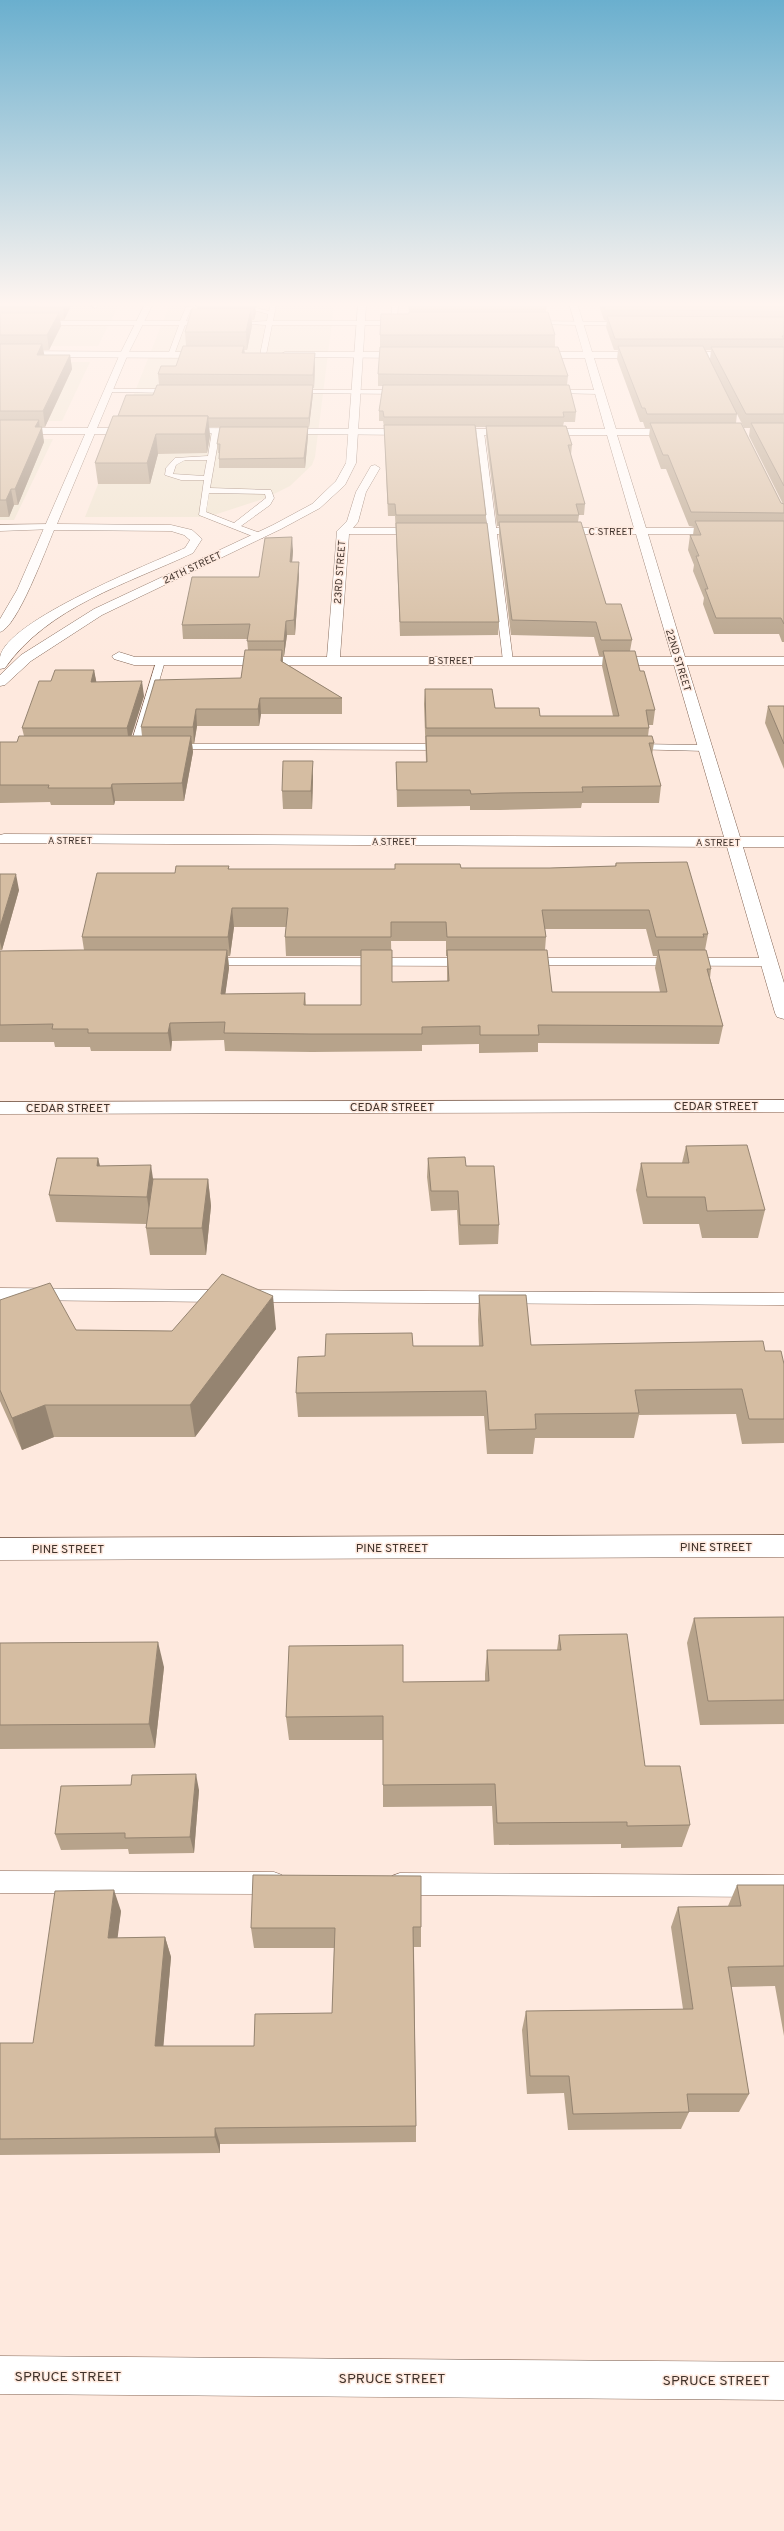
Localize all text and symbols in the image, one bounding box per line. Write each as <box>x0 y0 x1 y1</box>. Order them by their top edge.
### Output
street label: C STREET <box>589 526 634 539</box>
street label: 23RD STREET <box>332 540 349 604</box>
street label: 24TH STREET <box>161 549 224 588</box>
street label: 22ND STREET <box>662 628 693 693</box>
street label: B STREET <box>429 655 474 668</box>
street label: A STREET <box>48 835 93 848</box>
street label: A STREET <box>372 836 417 849</box>
street label: A STREET <box>696 837 741 850</box>
street label: CEDAR STREET <box>674 1099 758 1115</box>
street label: CEDAR STREET <box>350 1100 434 1116</box>
street label: CEDAR STREET <box>26 1101 110 1117</box>
street label: PINE STREET <box>680 1540 752 1556</box>
street label: PINE STREET <box>356 1541 428 1557</box>
street label: PINE STREET <box>32 1542 104 1558</box>
street label: SPRUCE STREET <box>15 2369 122 2386</box>
street label: SPRUCE STREET <box>339 2371 446 2388</box>
street label: SPRUCE STREET <box>663 2373 770 2390</box>

